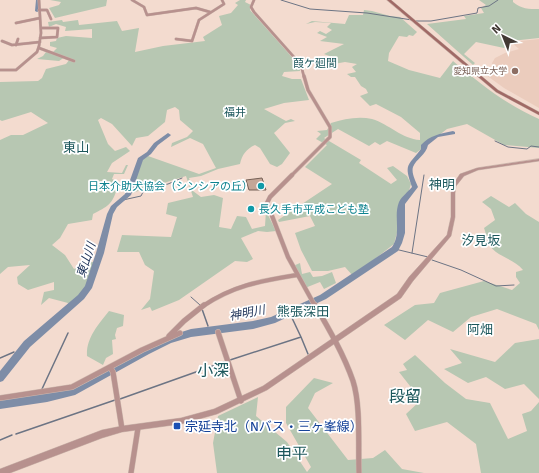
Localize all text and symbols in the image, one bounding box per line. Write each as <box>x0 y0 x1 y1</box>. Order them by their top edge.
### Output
north arrow <box>483 16 523 56</box>
text: N <box>489 22 504 36</box>
district label: 葭ケ廻間 <box>293 57 337 70</box>
place label: 愛知県立大学 <box>453 66 507 77</box>
marker: 愛知県立大学 <box>510 66 520 76</box>
district label: 福井 <box>224 106 246 119</box>
district label: 東山 <box>63 140 89 156</box>
district label: 神明 <box>429 177 455 193</box>
place label: 日本介助犬協会（シンシアの丘） <box>88 180 253 193</box>
marker: 日本介助犬協会（シンシアの丘） <box>256 181 266 191</box>
place label: 長久手市平成こども塾 <box>259 203 369 216</box>
marker: 長久手市平成こども塾 <box>246 204 256 214</box>
district label: 汐見坂 <box>461 233 501 249</box>
water label: 東山川 <box>74 239 100 280</box>
water label: 神明川 <box>228 302 268 324</box>
district label: 熊張深田 <box>277 304 329 320</box>
district label: 阿畑 <box>467 322 493 338</box>
district label: 小深 <box>197 361 229 381</box>
district label: 段留 <box>389 387 421 407</box>
place label: 宗延寺北（Nバス・三ヶ峯線） <box>185 419 363 435</box>
marker: 宗延寺北（Nバス・三ヶ峯線） <box>172 421 182 431</box>
district label: 申平 <box>276 444 308 464</box>

